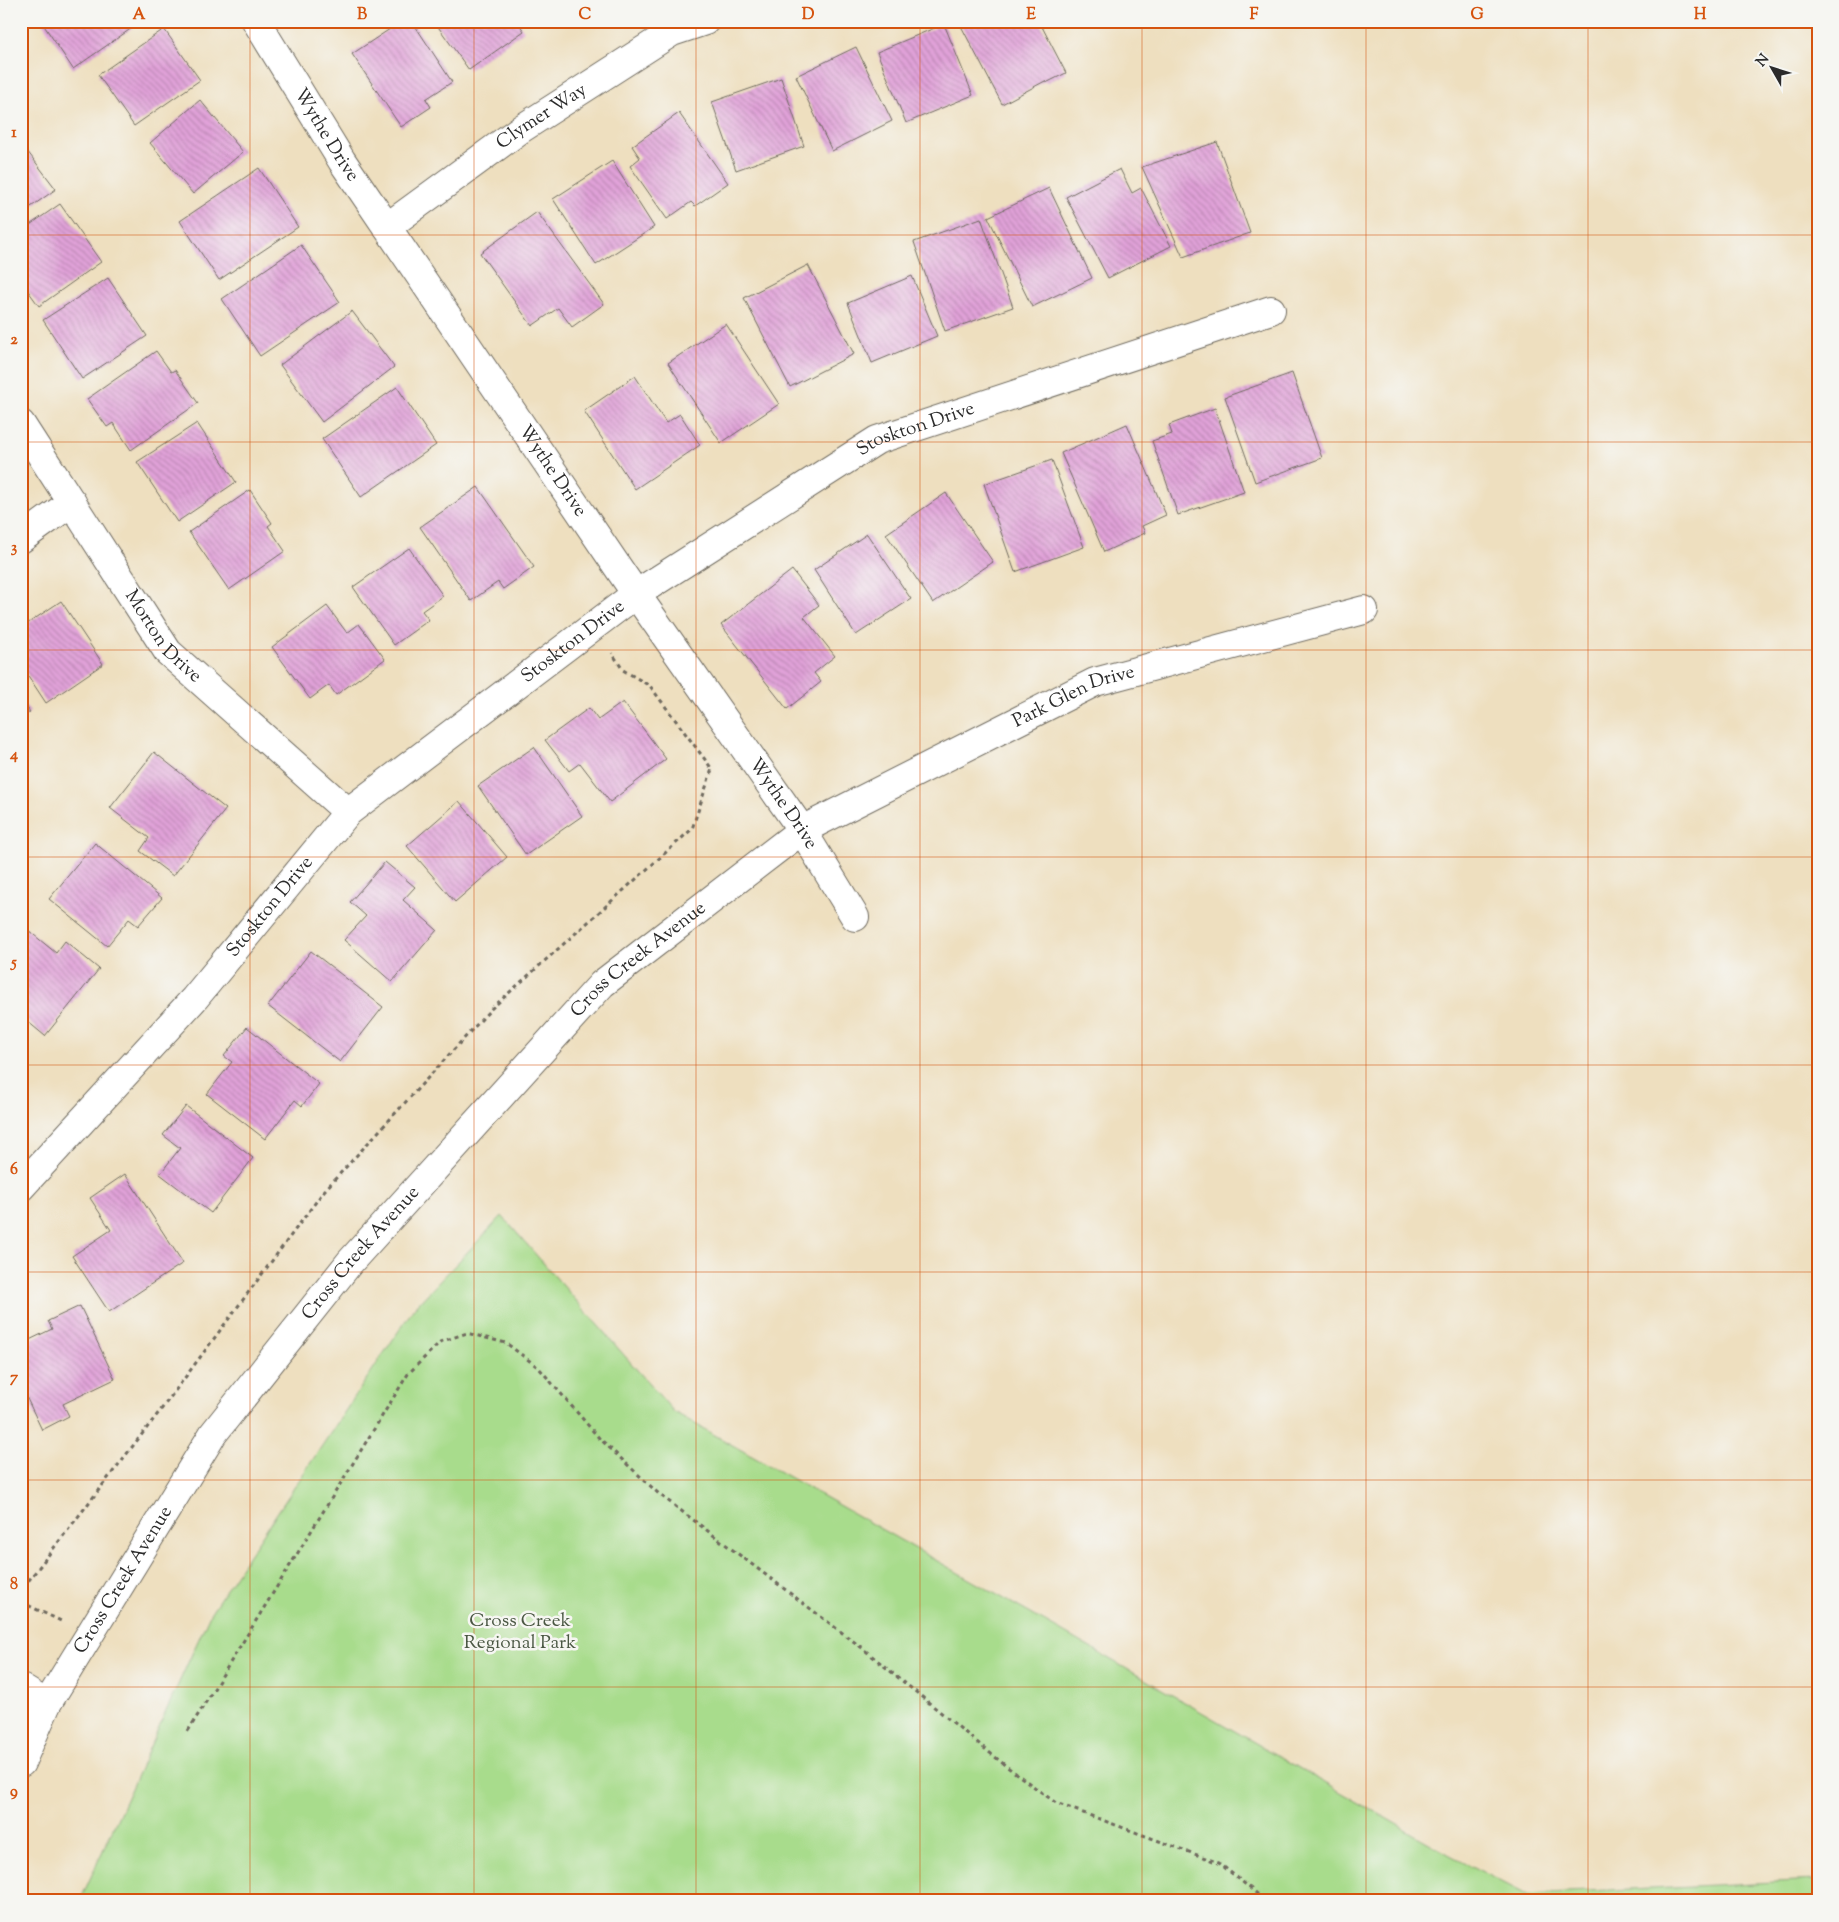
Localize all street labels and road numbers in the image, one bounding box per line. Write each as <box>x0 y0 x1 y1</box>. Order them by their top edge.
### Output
street label: Clymer Way <box>491 76 592 156</box>
street label: Wythe Drive <box>287 83 366 187</box>
street label: Stoskton Drive <box>851 395 978 463</box>
street label: Wythe Drive <box>512 420 593 522</box>
street label: Morton Drive <box>118 584 208 689</box>
street label: Stoskton Drive <box>516 593 631 690</box>
street label: Park Glen Drive <box>1008 659 1138 735</box>
street label: Wythe Drive <box>742 753 824 855</box>
street label: Stoskton Drive <box>220 850 320 963</box>
street label: Cross Creek Avenue <box>564 895 712 1024</box>
street label: Cross Creek Avenue <box>295 1180 426 1326</box>
street label: Cross Creek Avenue <box>67 1501 179 1659</box>

